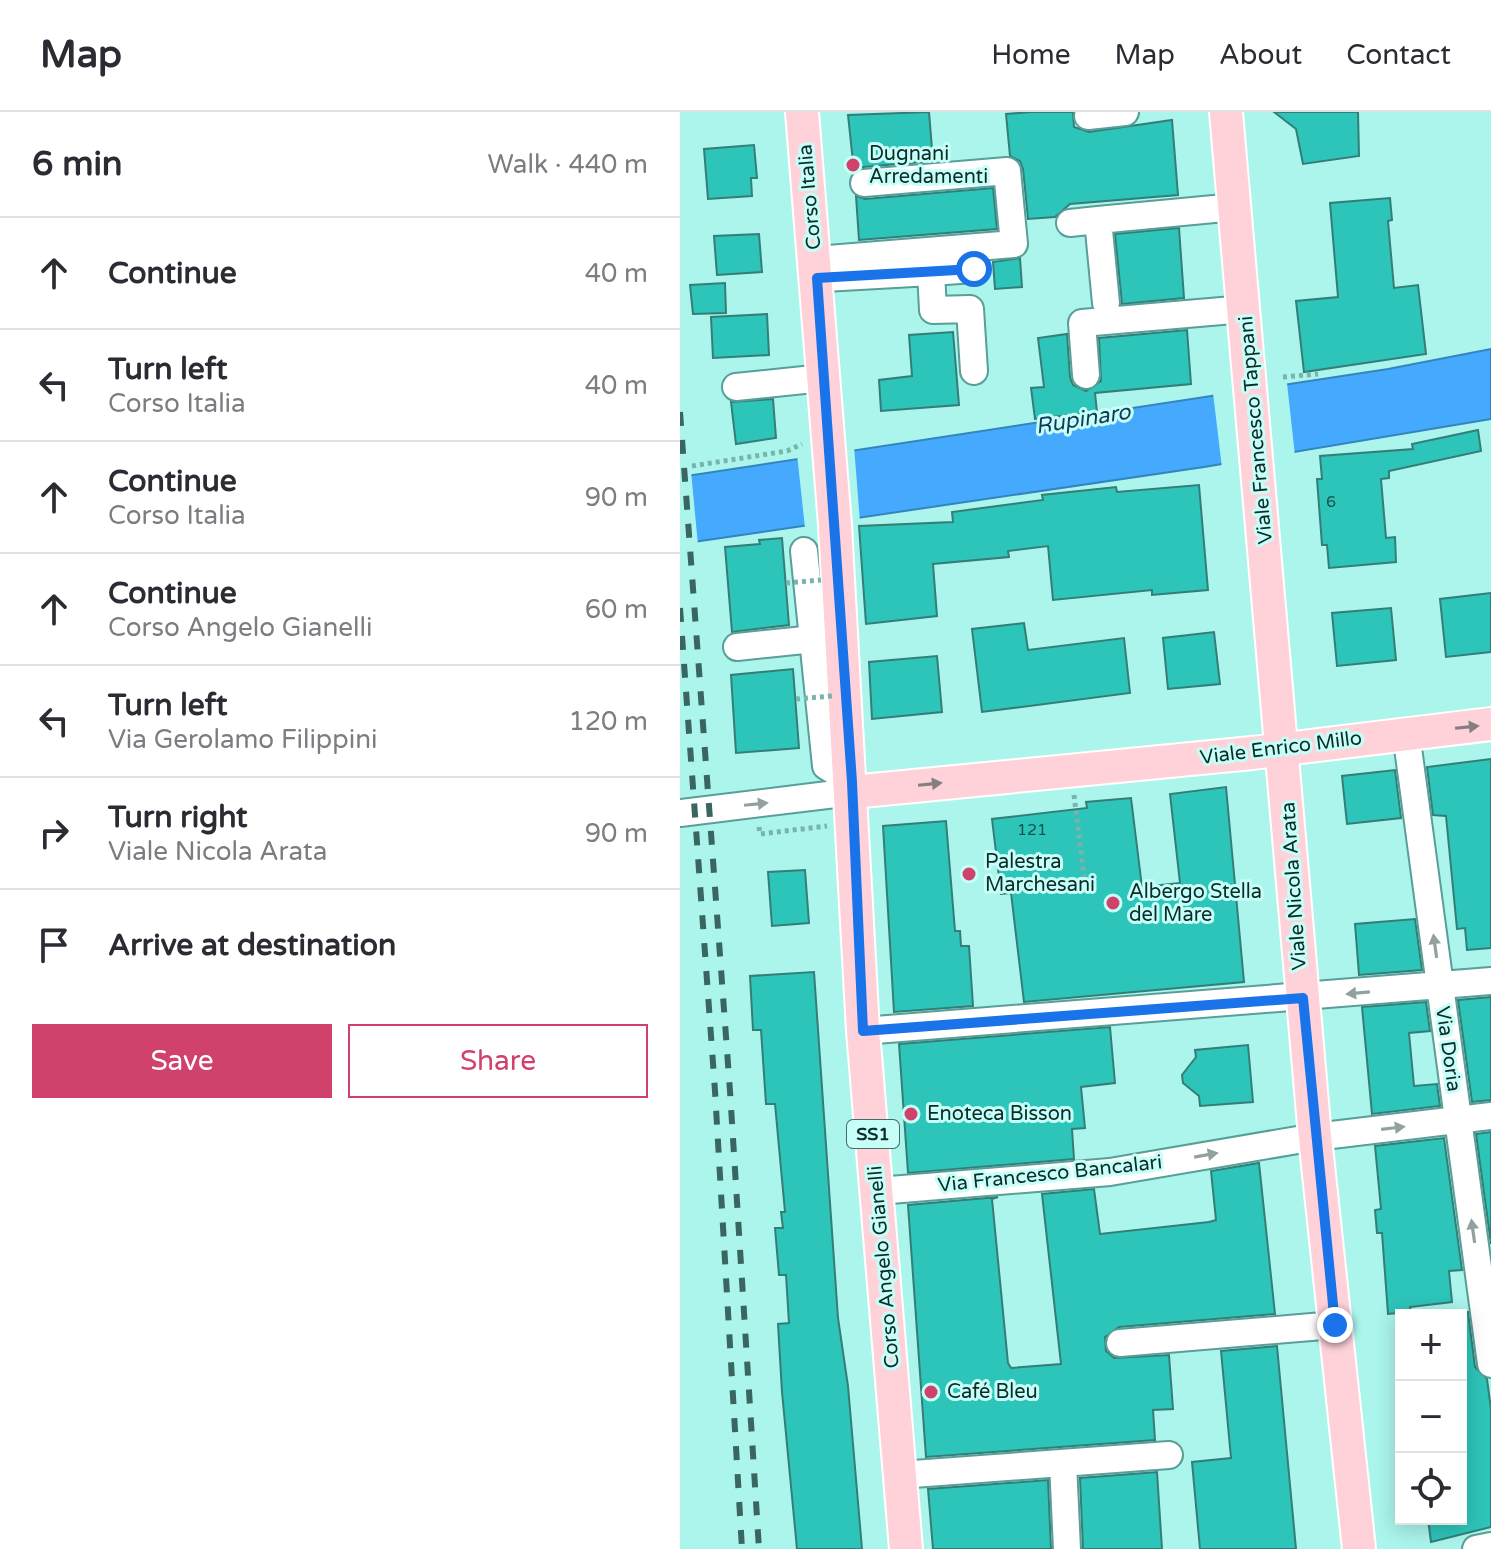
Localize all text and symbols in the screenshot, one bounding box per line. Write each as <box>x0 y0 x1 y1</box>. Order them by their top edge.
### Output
text: Map <box>40 32 122 78</box>
text: Home <box>991 38 1071 72</box>
text: Map <box>1115 38 1175 72</box>
text: About <box>1219 38 1302 72</box>
text: Contact <box>1346 38 1451 72</box>
place label: Dugnani Arredamenti <box>869 142 988 189</box>
street label: Corso Italia <box>793 143 827 251</box>
text: 6 min <box>32 144 123 185</box>
text: Walk · 440 m <box>488 149 648 180</box>
marker: Dugnani Arredamenti <box>844 156 862 174</box>
icon: ahead <box>32 251 76 295</box>
route start <box>956 251 992 287</box>
text: Continue <box>108 255 237 292</box>
text: 40 m <box>585 258 648 289</box>
street label: Viale Francesco Tappani <box>1234 315 1278 545</box>
text: Turn left <box>108 351 227 388</box>
icon: left <box>32 363 76 407</box>
text: 40 m <box>585 370 648 401</box>
text: Corso Italia <box>108 388 246 419</box>
water label: Rupinaro <box>1034 398 1134 439</box>
text: Continue <box>108 463 237 500</box>
icon: ahead <box>32 475 76 519</box>
text: 90 m <box>585 482 648 513</box>
house number: 6 <box>1326 492 1336 512</box>
text: Corso Italia <box>108 500 246 531</box>
text: Continue <box>108 575 237 612</box>
icon: ahead <box>32 587 76 631</box>
text: 60 m <box>585 594 648 625</box>
text: Corso Angelo Gianelli <box>108 612 372 643</box>
text: Turn left <box>108 687 227 724</box>
icon: left <box>32 699 76 743</box>
text: 120 m <box>568 706 648 737</box>
one-way arrow <box>1455 720 1480 733</box>
text: Via Gerolamo Filippini <box>108 724 377 755</box>
street label: Viale Enrico Millo <box>1199 726 1363 770</box>
one-way arrow <box>918 778 943 791</box>
one-way arrow <box>744 798 769 811</box>
text: Turn right <box>108 799 248 836</box>
street label: Viale Nicola Arata <box>1276 801 1312 971</box>
icon: right <box>32 811 76 855</box>
text: 90 m <box>585 818 648 849</box>
house number: 121 <box>1017 820 1047 840</box>
text: Viale Nicola Arata <box>108 836 327 867</box>
place label: Palestra Marchesani <box>985 850 1095 897</box>
marker: Palestra Marchesani <box>960 865 978 883</box>
place label: Albergo Stella del Mare <box>1129 880 1262 927</box>
marker: Albergo Stella del Mare <box>1104 894 1122 912</box>
icon: arrive <box>32 923 76 967</box>
text: Arrive at destination <box>108 927 396 964</box>
one-way arrow <box>1428 933 1441 958</box>
one-way arrow <box>1345 987 1370 1000</box>
street label: Via Doria <box>1430 1005 1466 1093</box>
button: Save <box>32 1024 332 1098</box>
button: Share <box>348 1024 648 1098</box>
place label: Enoteca Bisson <box>927 1102 1072 1126</box>
marker: Enoteca Bisson <box>902 1105 920 1123</box>
road number: SS1 <box>847 1120 899 1148</box>
one-way arrow <box>1381 1121 1406 1134</box>
one-way arrow <box>1194 1149 1219 1161</box>
street label: Via Francesco Bancalari <box>937 1150 1163 1198</box>
street label: Corso Angelo Gianelli <box>863 1165 905 1369</box>
one-way arrow <box>1466 1218 1479 1243</box>
route end <box>1317 1307 1353 1343</box>
map controls <box>1395 1309 1467 1525</box>
button: + <box>1395 1309 1467 1381</box>
place label: Café Bleu <box>947 1380 1038 1404</box>
button: − <box>1395 1381 1467 1453</box>
marker: Café Bleu <box>922 1383 940 1401</box>
button: locate <box>1395 1453 1467 1525</box>

